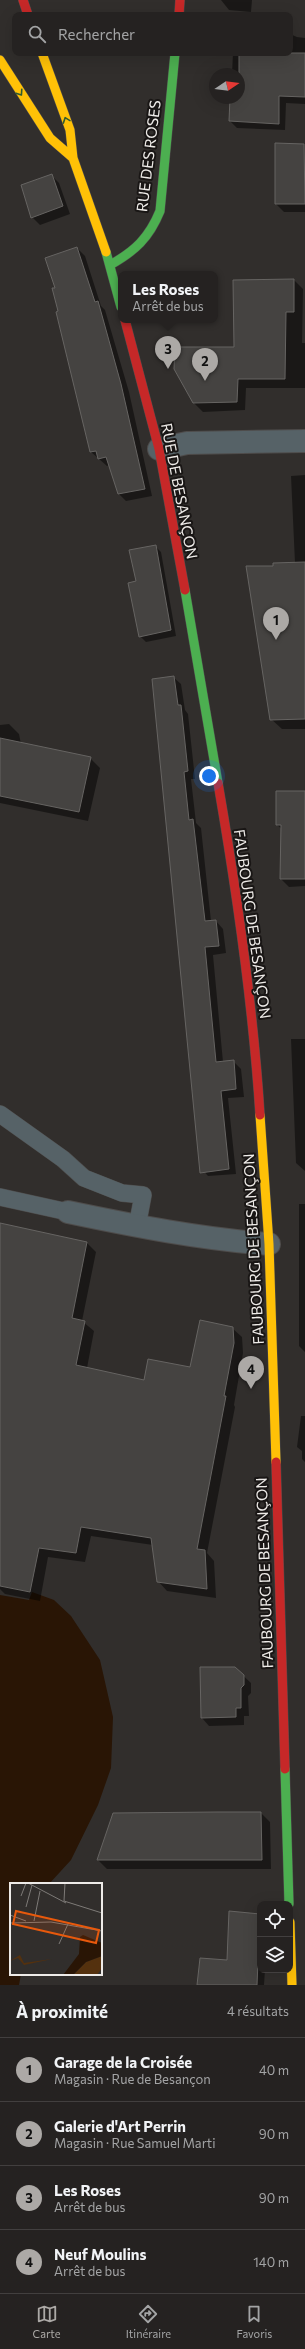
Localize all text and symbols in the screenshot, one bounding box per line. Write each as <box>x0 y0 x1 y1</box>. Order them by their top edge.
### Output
search box <box>12 12 293 56</box>
icon: search <box>26 23 48 45</box>
text: Rechercher <box>58 25 135 43</box>
north arrow <box>209 68 245 104</box>
one-way arrow <box>15 89 23 96</box>
street label: RUE DES ROSES <box>132 99 164 213</box>
one-way arrow <box>63 116 71 123</box>
popup <box>118 271 218 323</box>
text: Les Roses <box>132 280 199 298</box>
text: Arrêt de bus <box>132 298 204 314</box>
pin: 3 <box>155 336 181 369</box>
pin: 2 <box>192 348 218 381</box>
street label: RUE DE BESANÇON <box>158 421 202 560</box>
pin: 1 <box>263 607 289 640</box>
your location <box>199 766 219 786</box>
street label: FAUBOURG DE BESANÇON <box>231 828 275 1020</box>
street label: FAUBOURG DE BESANÇON <box>239 1153 267 1345</box>
pin: 4 <box>238 1356 264 1389</box>
street label: FAUBOURG DE BESANÇON <box>252 1477 276 1669</box>
inset map <box>10 1883 102 1975</box>
map controls <box>257 1901 293 1973</box>
button: locate <box>257 1901 293 1937</box>
button: layers <box>257 1937 293 1973</box>
text: À proximité <box>16 2001 108 2022</box>
text: 4 résultats <box>227 2003 289 2019</box>
text: Garage de la Croisée <box>54 2053 192 2071</box>
text: 1 <box>26 2062 32 2078</box>
text: 40 m <box>259 2062 289 2078</box>
text: Magasin · Rue de Besançon <box>54 2071 211 2087</box>
text: Galerie d'Art Perrin <box>54 2117 186 2135</box>
text: 2 <box>25 2126 33 2142</box>
text: 90 m <box>259 2126 289 2142</box>
text: Magasin · Rue Samuel Marti <box>54 2135 216 2151</box>
text: Les Roses <box>54 2181 121 2199</box>
text: 3 <box>25 2190 33 2206</box>
text: 90 m <box>259 2190 289 2206</box>
text: Arrêt de bus <box>54 2199 125 2215</box>
text: Neuf Moulins <box>54 2245 147 2263</box>
text: 4 <box>25 2254 33 2270</box>
text: 140 m <box>253 2254 289 2270</box>
text: Arrêt de bus <box>54 2263 125 2279</box>
tab: Carte <box>33 2303 61 2340</box>
tab: Itinéraire <box>126 2303 171 2340</box>
tab: Favoris <box>236 2303 272 2340</box>

